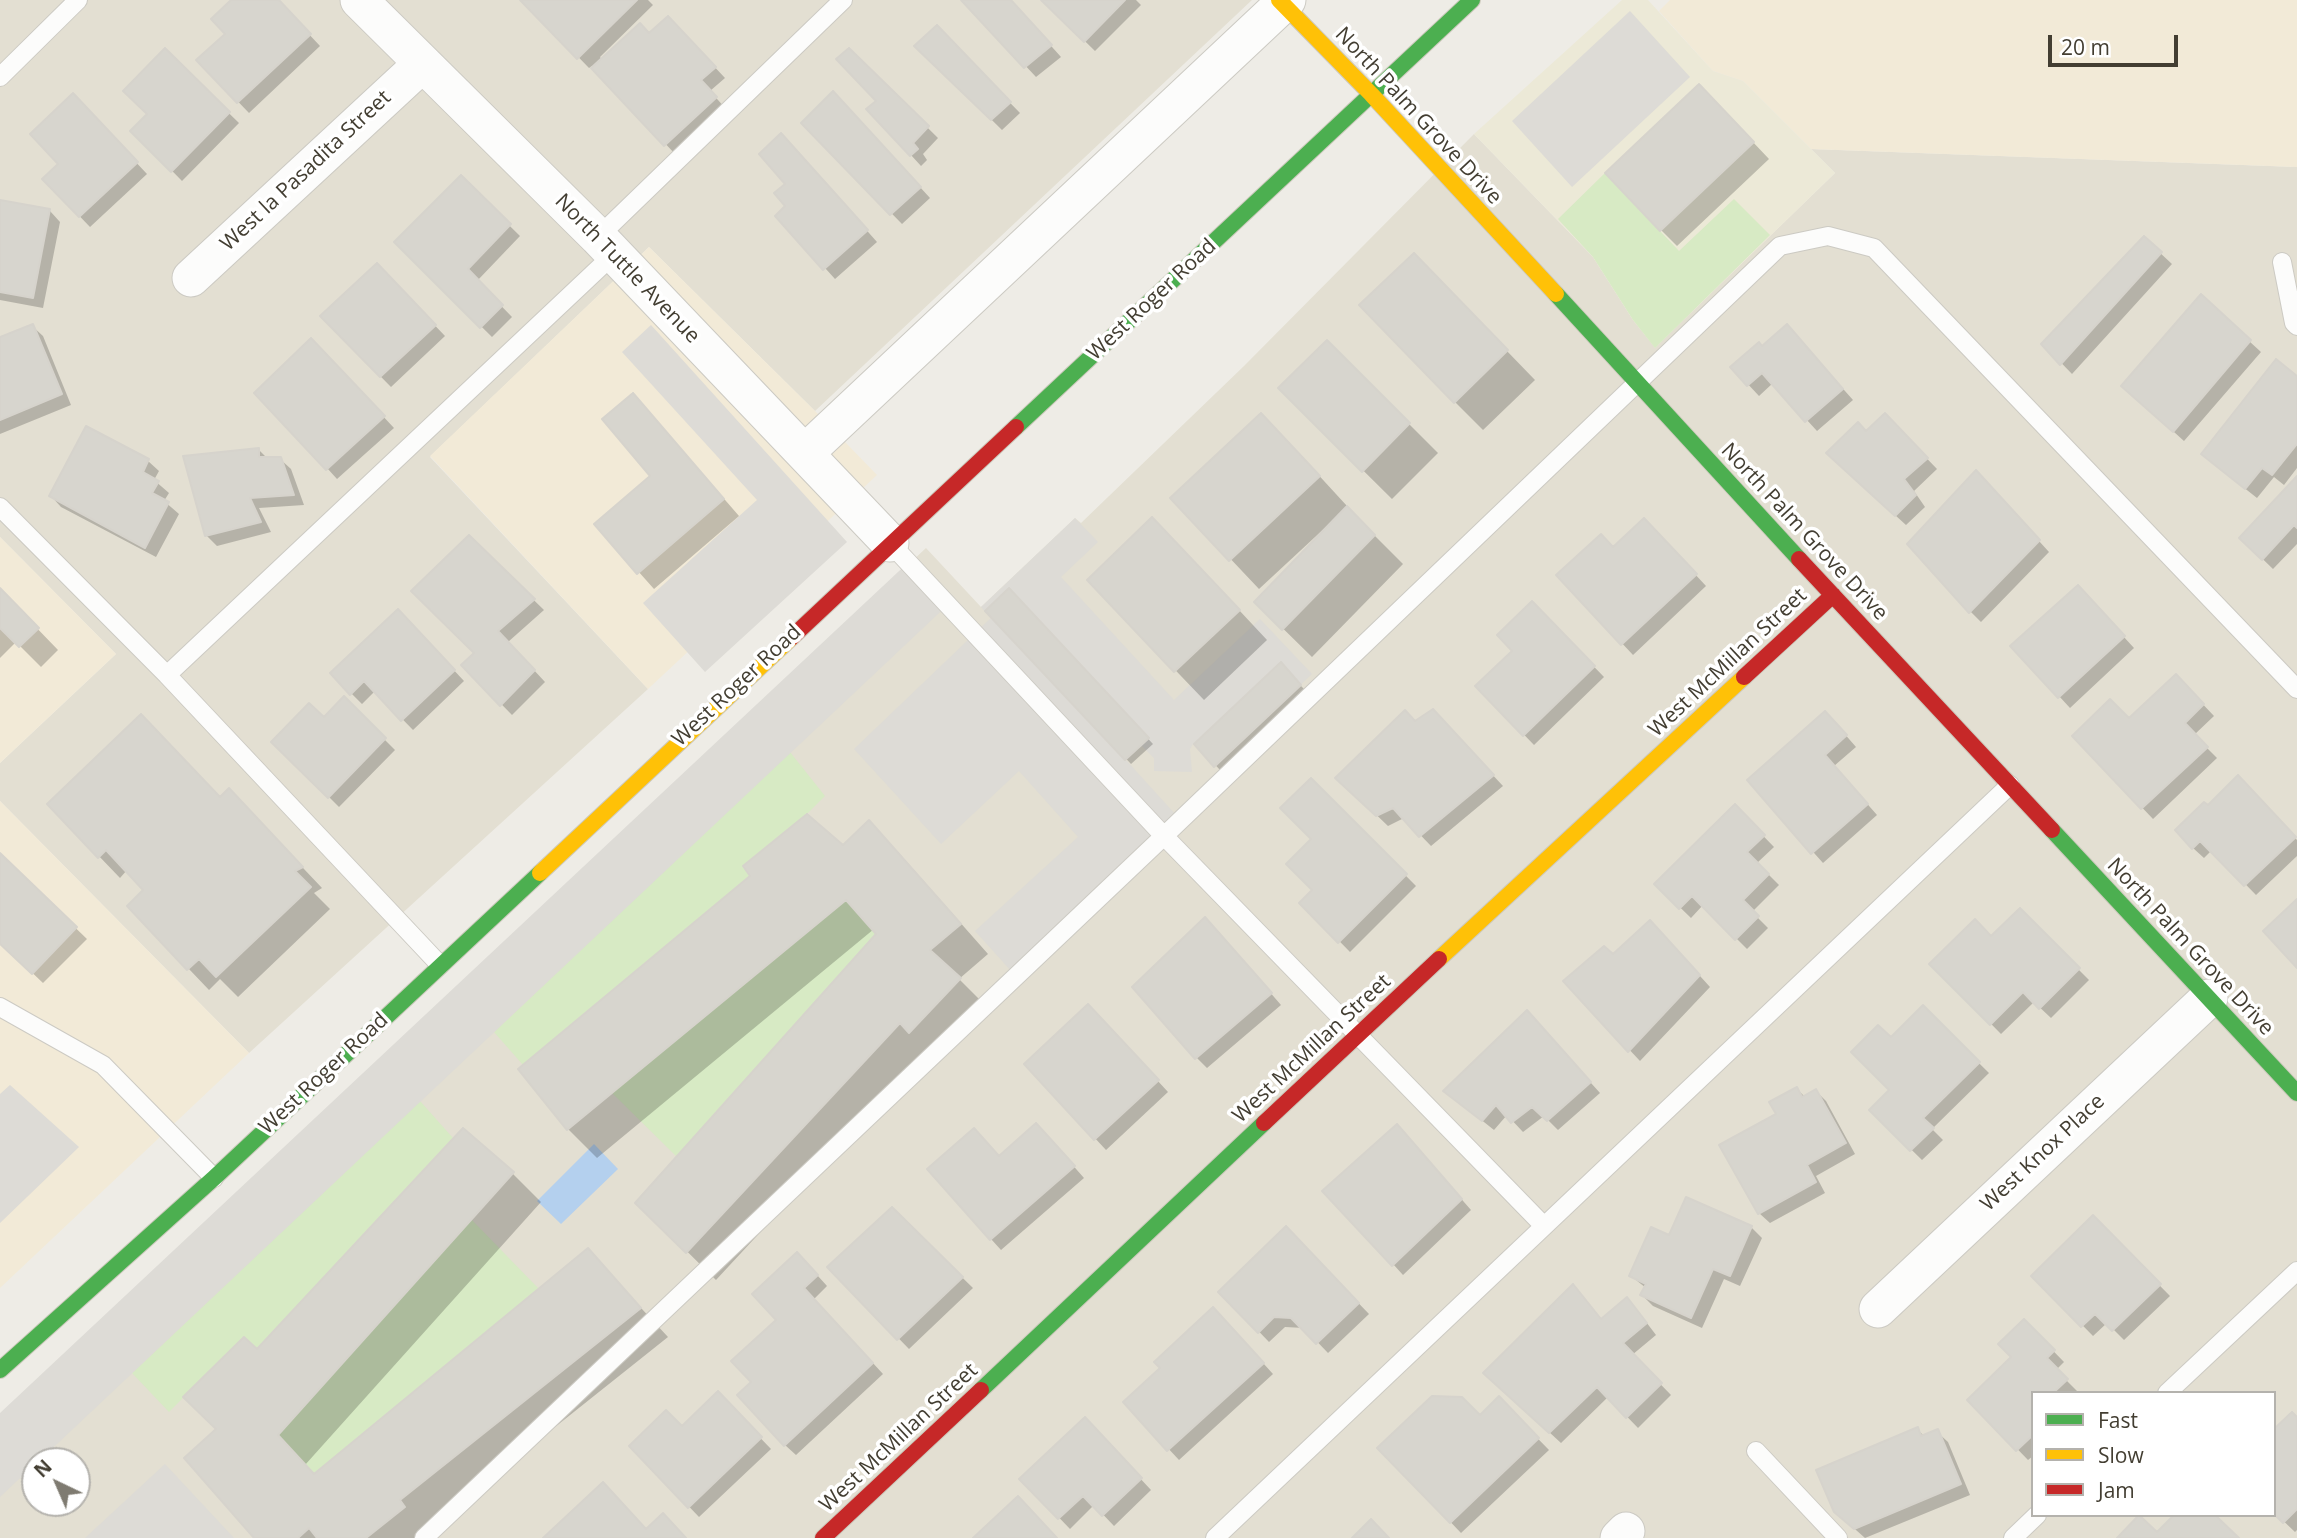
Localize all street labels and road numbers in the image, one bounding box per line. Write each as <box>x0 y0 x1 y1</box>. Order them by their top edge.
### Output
street label: North Palm Grove Drive <box>1329 22 1507 210</box>
street label: West la Pasadita Street <box>216 85 396 257</box>
street label: North Tuttle Avenue <box>549 189 705 349</box>
street label: West Roger Road <box>1082 234 1222 366</box>
street label: North Palm Grove Drive <box>1715 438 1893 626</box>
street label: West McMillan Street <box>1644 583 1812 743</box>
street label: West Roger Road <box>667 620 807 752</box>
street label: North Palm Grove Drive <box>2101 853 2279 1041</box>
street label: West McMillan Street <box>1228 969 1396 1129</box>
street label: West Roger Road <box>254 1008 394 1140</box>
street label: West Knox Place <box>1976 1089 2110 1217</box>
street label: West McMillan Street <box>815 1358 983 1518</box>

